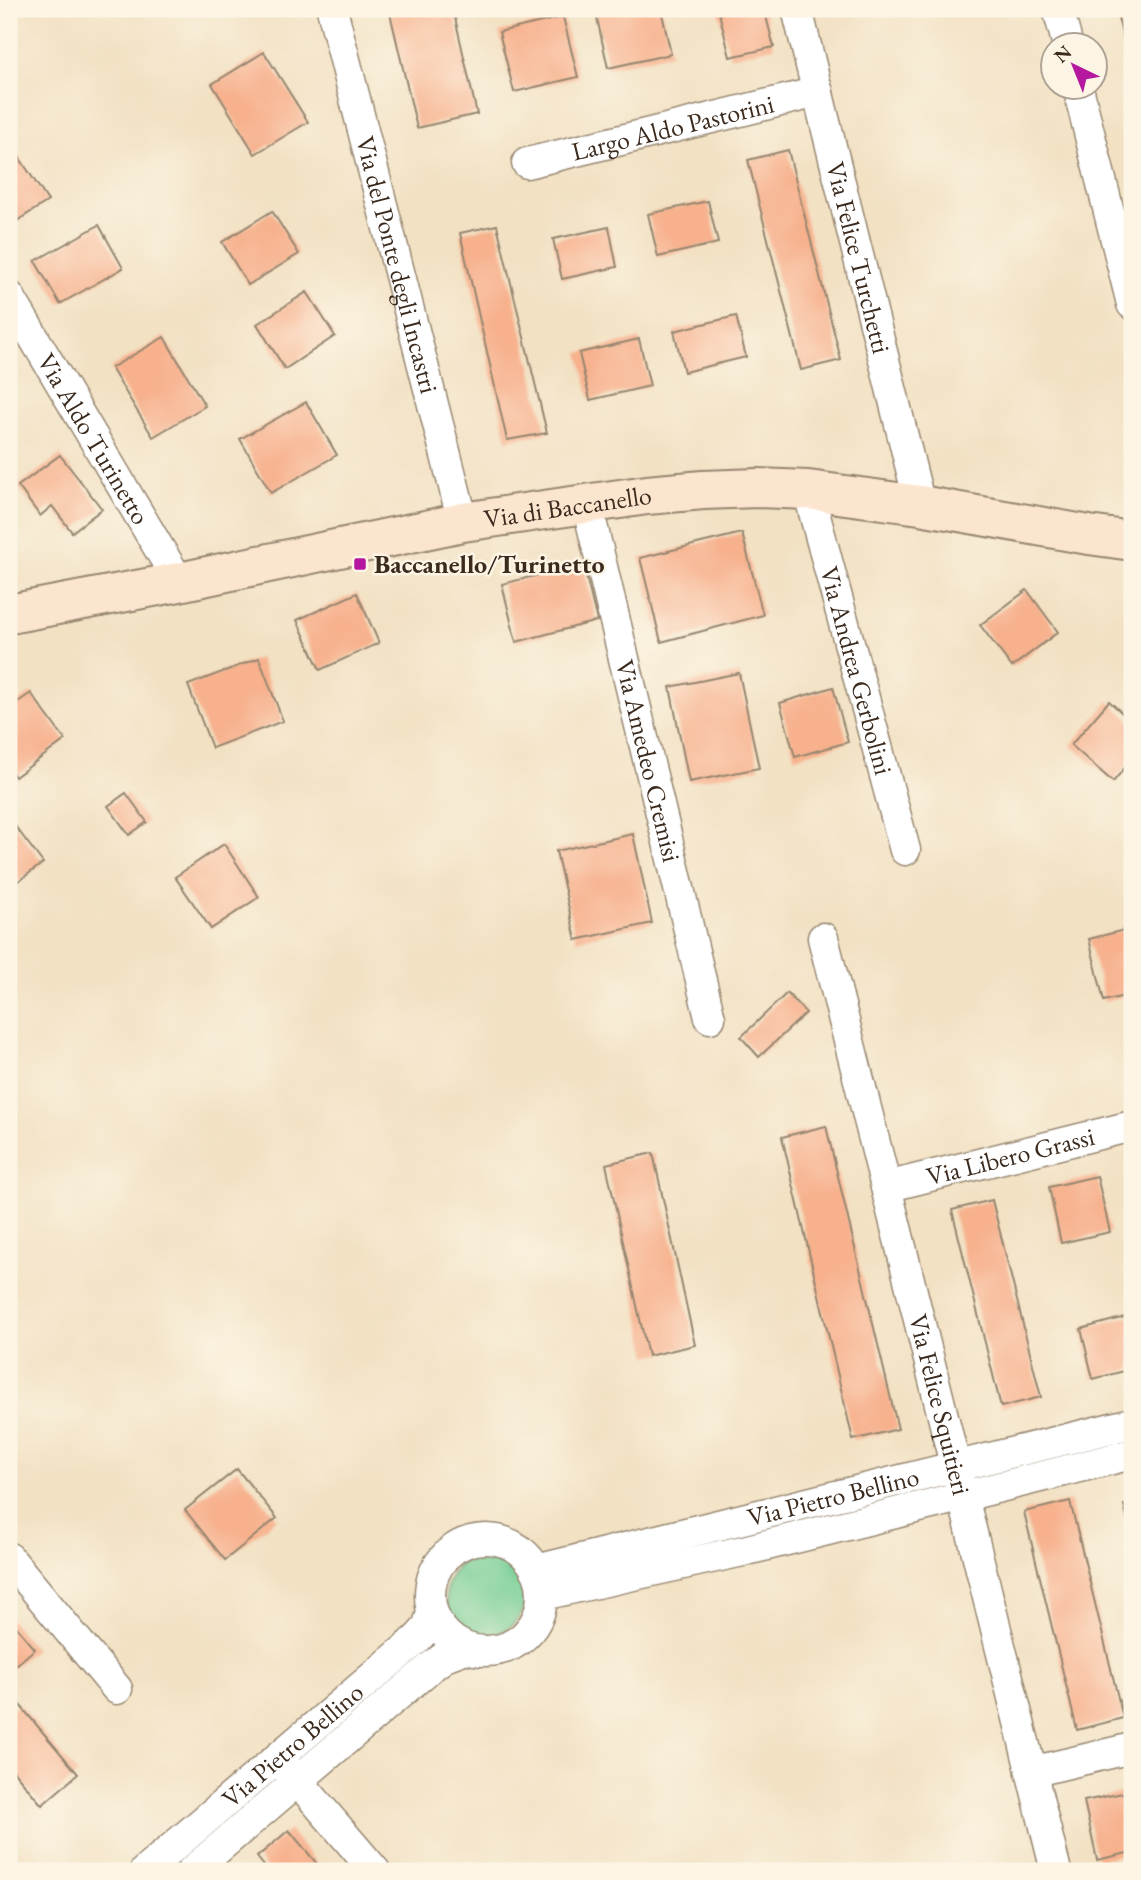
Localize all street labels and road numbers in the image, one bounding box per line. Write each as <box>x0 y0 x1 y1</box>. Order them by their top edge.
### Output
street label: Largo Aldo Pastorini <box>568 86 777 169</box>
street label: Via del Ponte degli Incastri <box>348 133 446 397</box>
street label: Via Felice Turchetti <box>818 158 899 357</box>
street label: Via Aldo Turinetto <box>30 347 158 531</box>
street label: Via di Baccanello <box>481 478 654 536</box>
street label: Via Andrea Gerbolini <box>812 563 901 779</box>
street label: Via Amedeo Cremisi <box>608 656 689 865</box>
street label: Via Libero Grassi <box>923 1119 1098 1193</box>
street label: Via Felice Squitieri <box>901 1311 979 1498</box>
street label: Via Pietro Bellino <box>744 1459 922 1534</box>
street label: Via Pietro Bellino <box>215 1675 370 1815</box>

